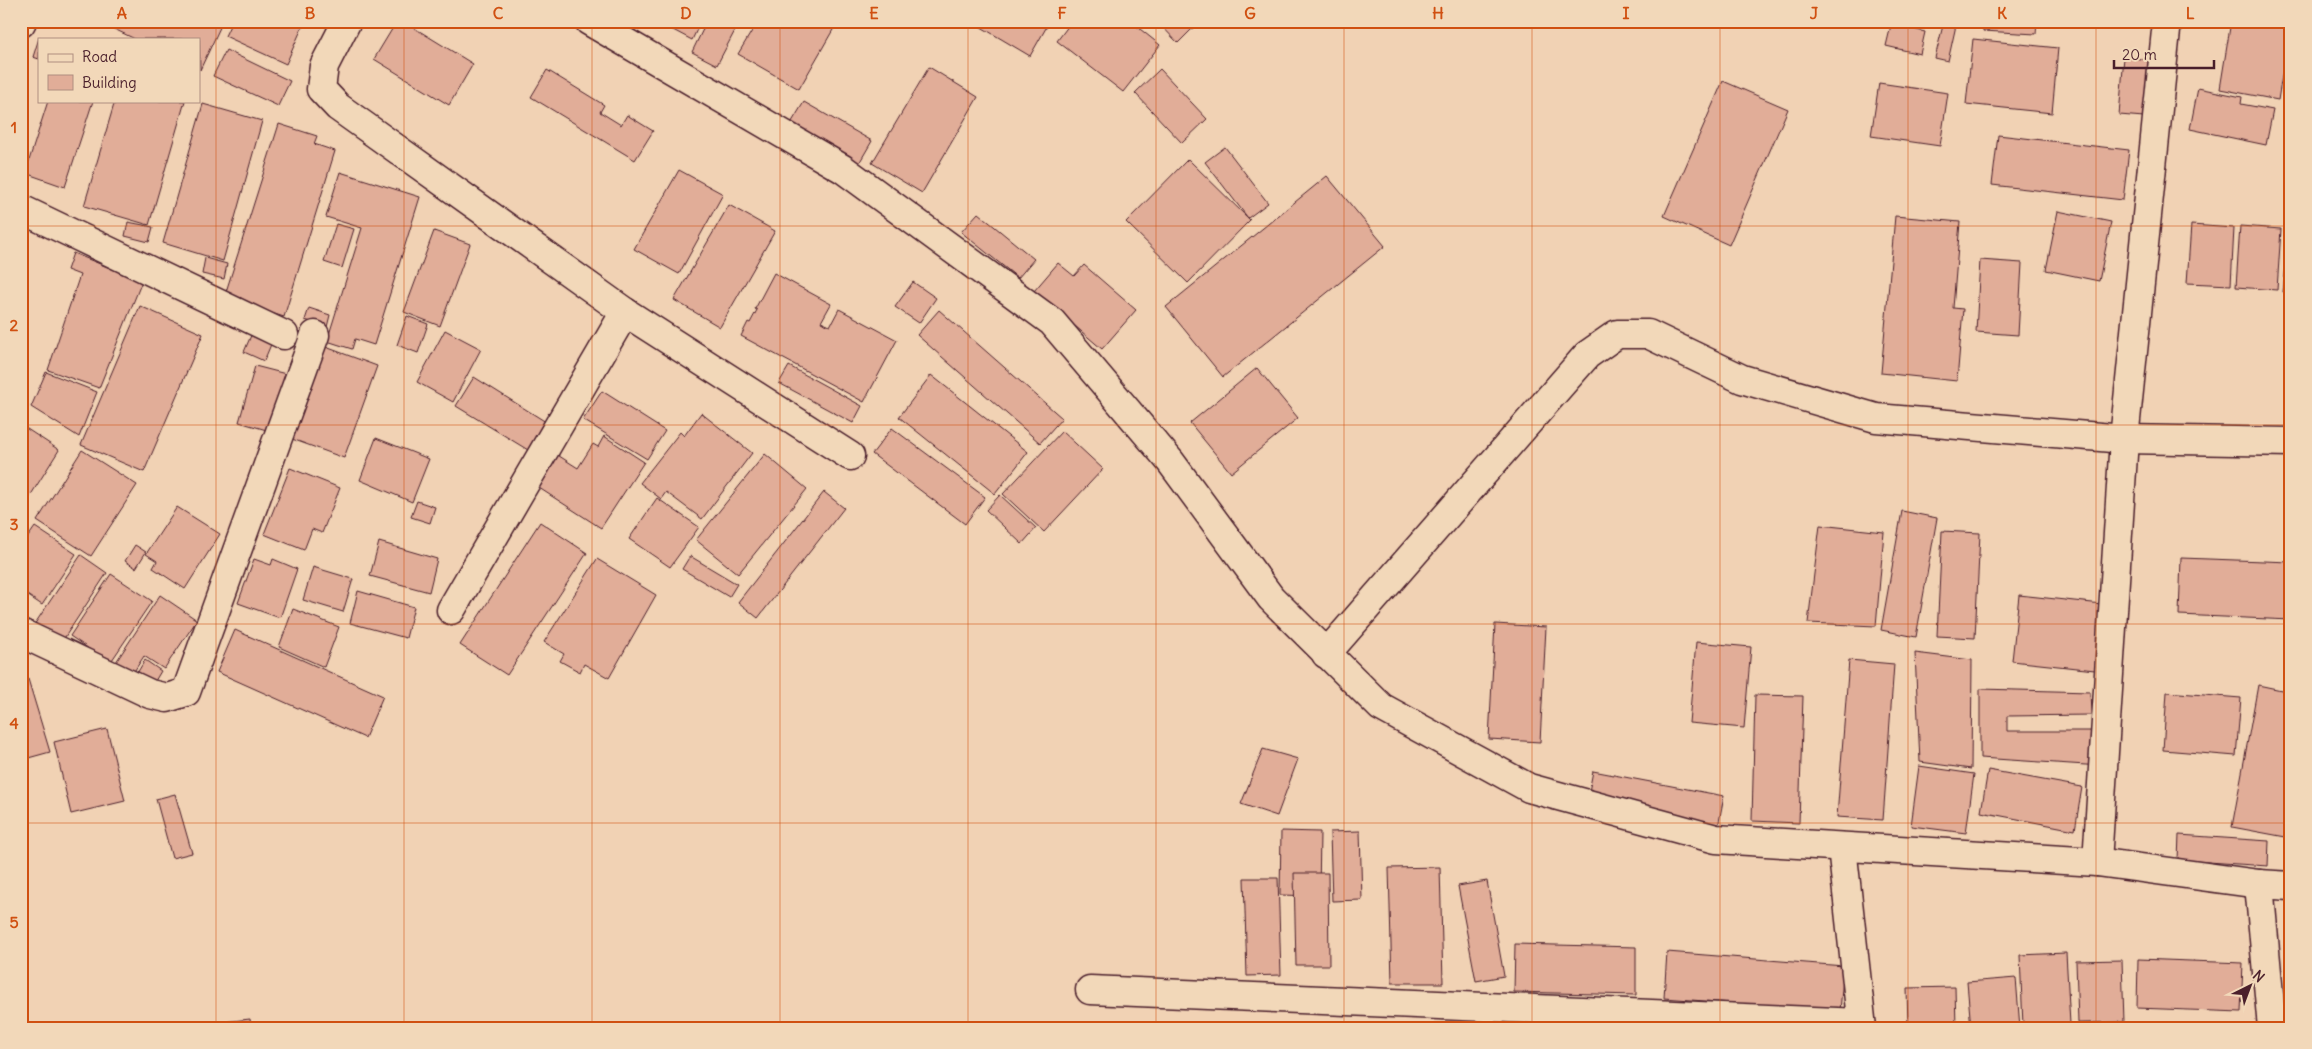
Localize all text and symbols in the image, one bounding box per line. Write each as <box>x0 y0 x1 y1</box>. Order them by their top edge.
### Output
text: A <box>117 3 127 23</box>
text: B <box>305 3 316 23</box>
text: C <box>493 3 504 23</box>
text: D <box>680 3 692 23</box>
text: E <box>869 3 879 23</box>
text: F <box>1057 3 1067 23</box>
text: G <box>1244 3 1256 23</box>
text: H <box>1432 3 1444 23</box>
text: I <box>1623 3 1630 23</box>
text: J <box>1810 3 1819 23</box>
text: K <box>1997 3 2007 23</box>
text: L <box>2186 3 2195 23</box>
legend <box>38 38 200 102</box>
scale bar <box>2114 38 2214 70</box>
text: 20 m <box>2122 45 2157 64</box>
text: Road <box>82 47 117 66</box>
text: Building <box>82 73 137 92</box>
text: 1 <box>11 117 17 137</box>
text: 2 <box>10 315 19 335</box>
text: 3 <box>9 514 19 534</box>
text: 4 <box>9 713 19 733</box>
text: 5 <box>9 912 19 932</box>
north arrow <box>2224 962 2274 1012</box>
text: N <box>2249 966 2268 986</box>

